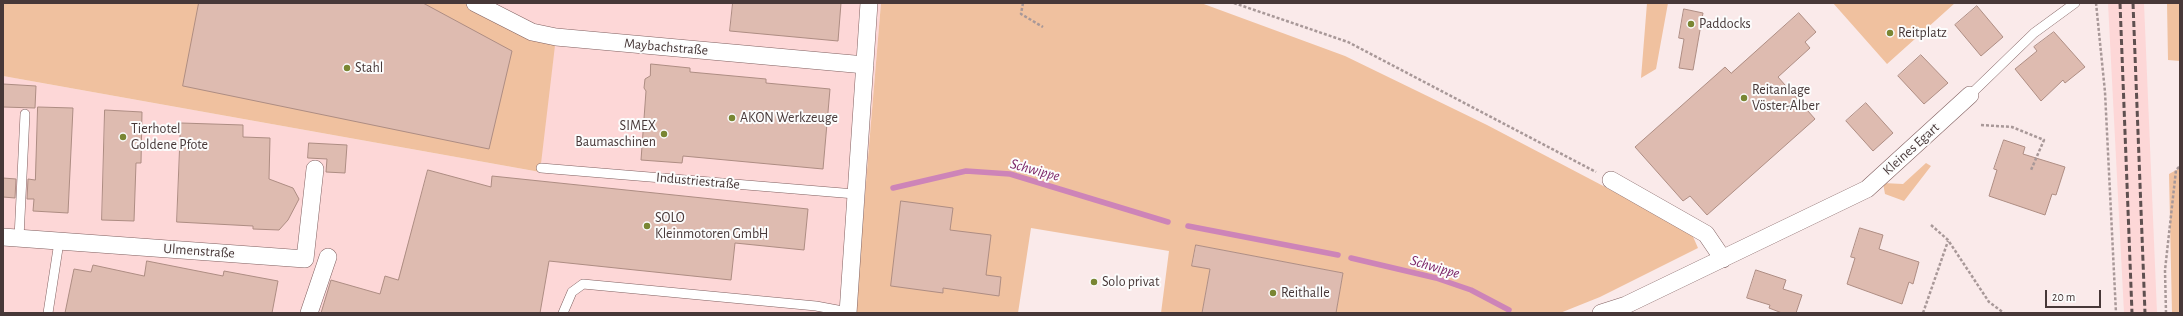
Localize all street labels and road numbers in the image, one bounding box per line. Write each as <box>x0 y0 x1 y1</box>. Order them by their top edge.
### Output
street label: Maybachstraße <box>623 35 709 59</box>
street label: Kleines Egart <box>1879 119 1943 179</box>
street label: Industriestraße <box>655 169 741 193</box>
street label: Ulmenstraße <box>163 240 235 262</box>

